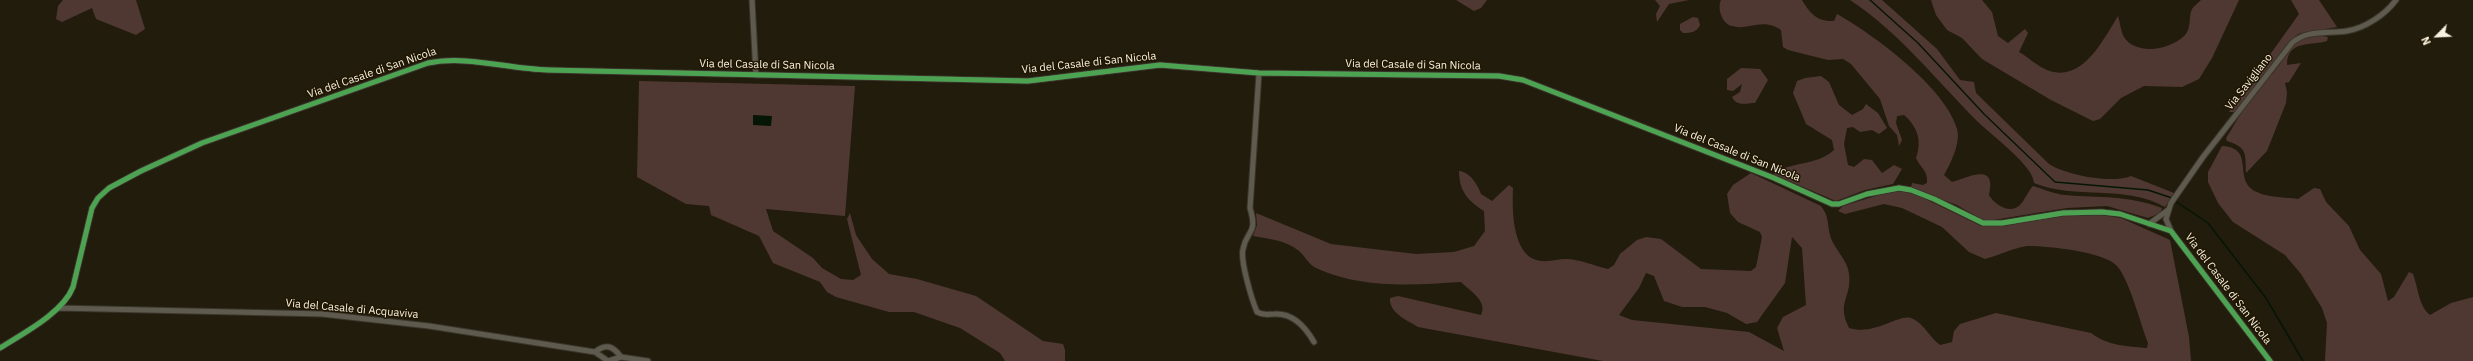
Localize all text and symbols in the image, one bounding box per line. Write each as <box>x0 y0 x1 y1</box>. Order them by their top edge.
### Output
north arrow <box>2417 16 2457 56</box>
text: N <box>2418 34 2434 47</box>
street label: Via del Casale di San Nicola <box>306 45 438 101</box>
street label: Via del Casale di San Nicola <box>1021 49 1157 77</box>
street label: Via Savigliano <box>2223 51 2275 113</box>
street label: Via del Casale di San Nicola <box>699 57 835 73</box>
street label: Via del Casale di San Nicola <box>1345 57 1481 73</box>
street label: Via del Casale di San Nicola <box>1672 122 1802 184</box>
street label: Via del Casale di San Nicola <box>2182 231 2274 347</box>
street label: Via del Casale di Acquaviva <box>285 297 419 321</box>

